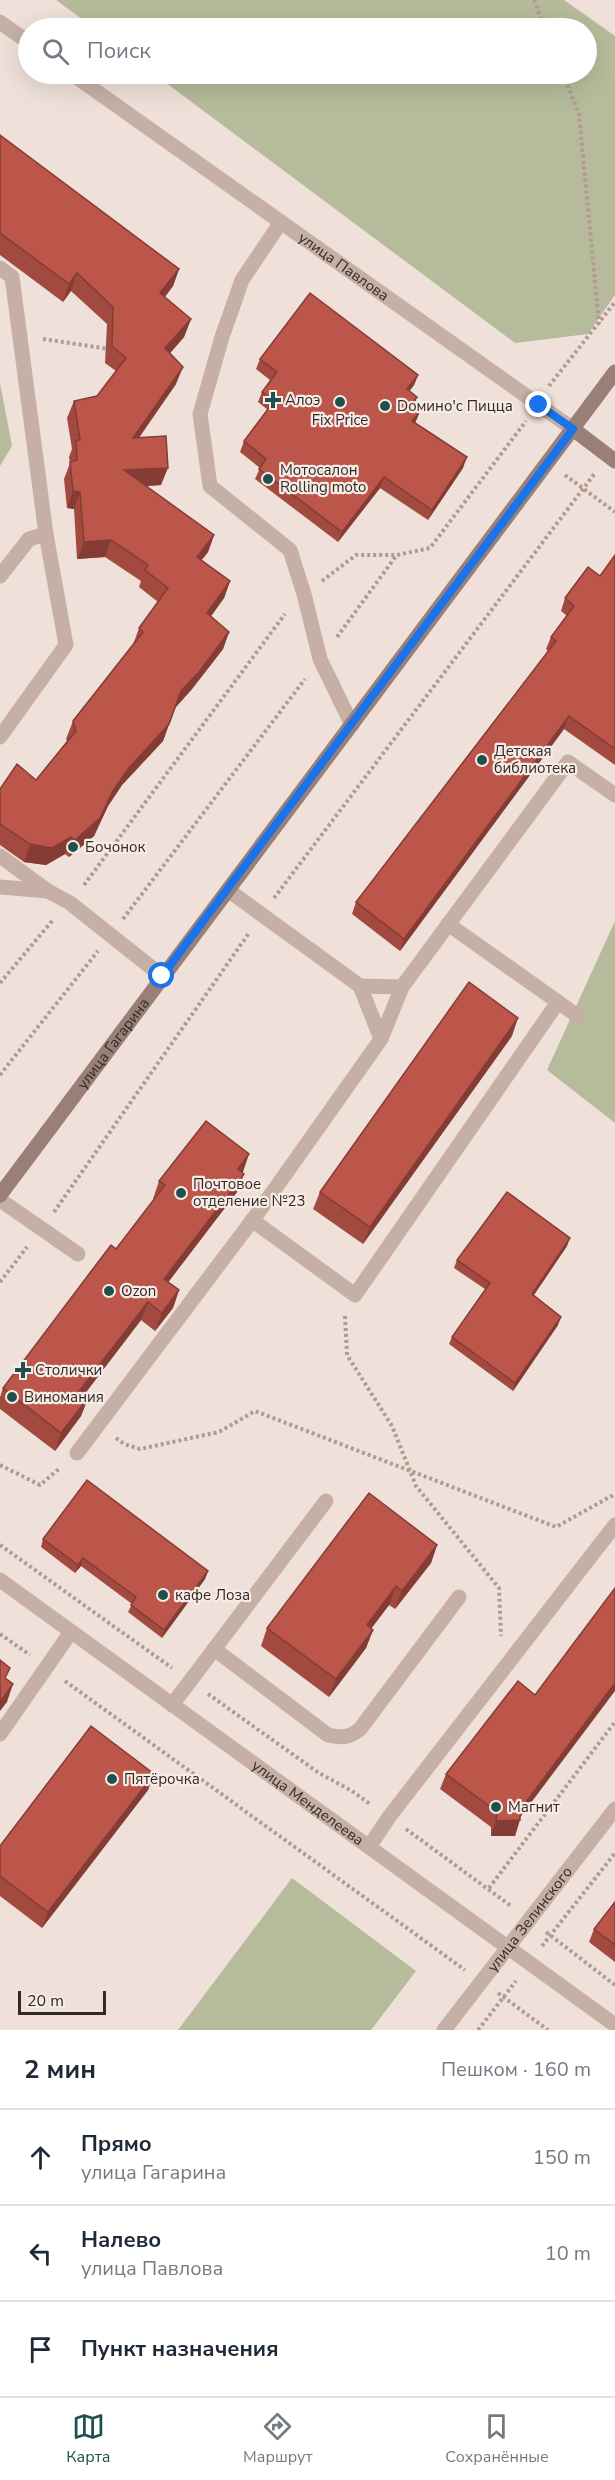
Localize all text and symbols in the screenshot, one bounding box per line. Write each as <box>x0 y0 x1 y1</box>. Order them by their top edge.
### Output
search box <box>18 18 597 84</box>
icon: search <box>39 35 72 68</box>
text: Поиск <box>87 36 151 66</box>
street label: улица Павлова <box>294 227 393 306</box>
place label: Алоэ <box>285 390 320 410</box>
route end <box>525 391 551 417</box>
marker: Алоэ <box>266 393 280 407</box>
marker: Fix Price <box>333 395 347 409</box>
place label: Doмино'с Пицца <box>397 396 513 416</box>
marker: Doмино'с Пицца <box>378 399 392 413</box>
place label: Fix Price <box>312 410 368 430</box>
place label: Мотосалон Rolling moto <box>280 460 366 497</box>
marker: Мотосалон Rolling moto <box>261 472 275 486</box>
place label: Детская библиотека <box>494 741 576 778</box>
marker: Детская библиотека <box>475 753 489 767</box>
place label: Бочонок <box>85 837 145 857</box>
marker: Бочонок <box>66 840 80 854</box>
route start <box>148 962 174 988</box>
street label: улица Гагарина <box>72 994 154 1093</box>
place label: Почтовое отделение №23 <box>193 1174 306 1211</box>
marker: Почтовое отделение №23 <box>174 1186 188 1200</box>
place label: Ozon <box>121 1281 156 1301</box>
marker: Ozon <box>102 1284 116 1298</box>
place label: Столички <box>35 1360 102 1380</box>
marker: Столички <box>16 1363 30 1377</box>
place label: Виномания <box>24 1387 104 1407</box>
marker: Виномания <box>5 1390 19 1404</box>
place label: кафе Лоза <box>175 1585 250 1605</box>
marker: кафе Лоза <box>156 1588 170 1602</box>
street label: улица Менделеева <box>248 1755 368 1850</box>
place label: Пятёрочка <box>124 1769 200 1789</box>
marker: Пятёрочка <box>105 1772 119 1786</box>
place label: Магнит <box>508 1797 560 1817</box>
marker: Магнит <box>489 1800 503 1814</box>
street label: улица Зелинского <box>483 1862 577 1976</box>
scale bar <box>18 1988 106 2016</box>
text: 20 m <box>27 1990 64 2012</box>
text: 2 мин <box>24 2052 96 2087</box>
text: Пешком · 160 m <box>441 2056 591 2083</box>
text: Прямо <box>81 2129 152 2159</box>
icon: ahead <box>24 2141 57 2174</box>
text: 150 m <box>533 2144 591 2171</box>
text: улица Гагарина <box>81 2159 226 2186</box>
text: Налево <box>81 2225 161 2255</box>
icon: left <box>24 2237 57 2270</box>
text: 10 m <box>545 2240 591 2267</box>
text: улица Павлова <box>81 2255 223 2282</box>
icon: arrive <box>24 2333 57 2366</box>
text: Пункт назначения <box>81 2334 279 2364</box>
tab: Карта <box>66 2410 110 2468</box>
tab: Маршрут <box>243 2410 313 2468</box>
tab: Сохранённые <box>445 2410 549 2468</box>

